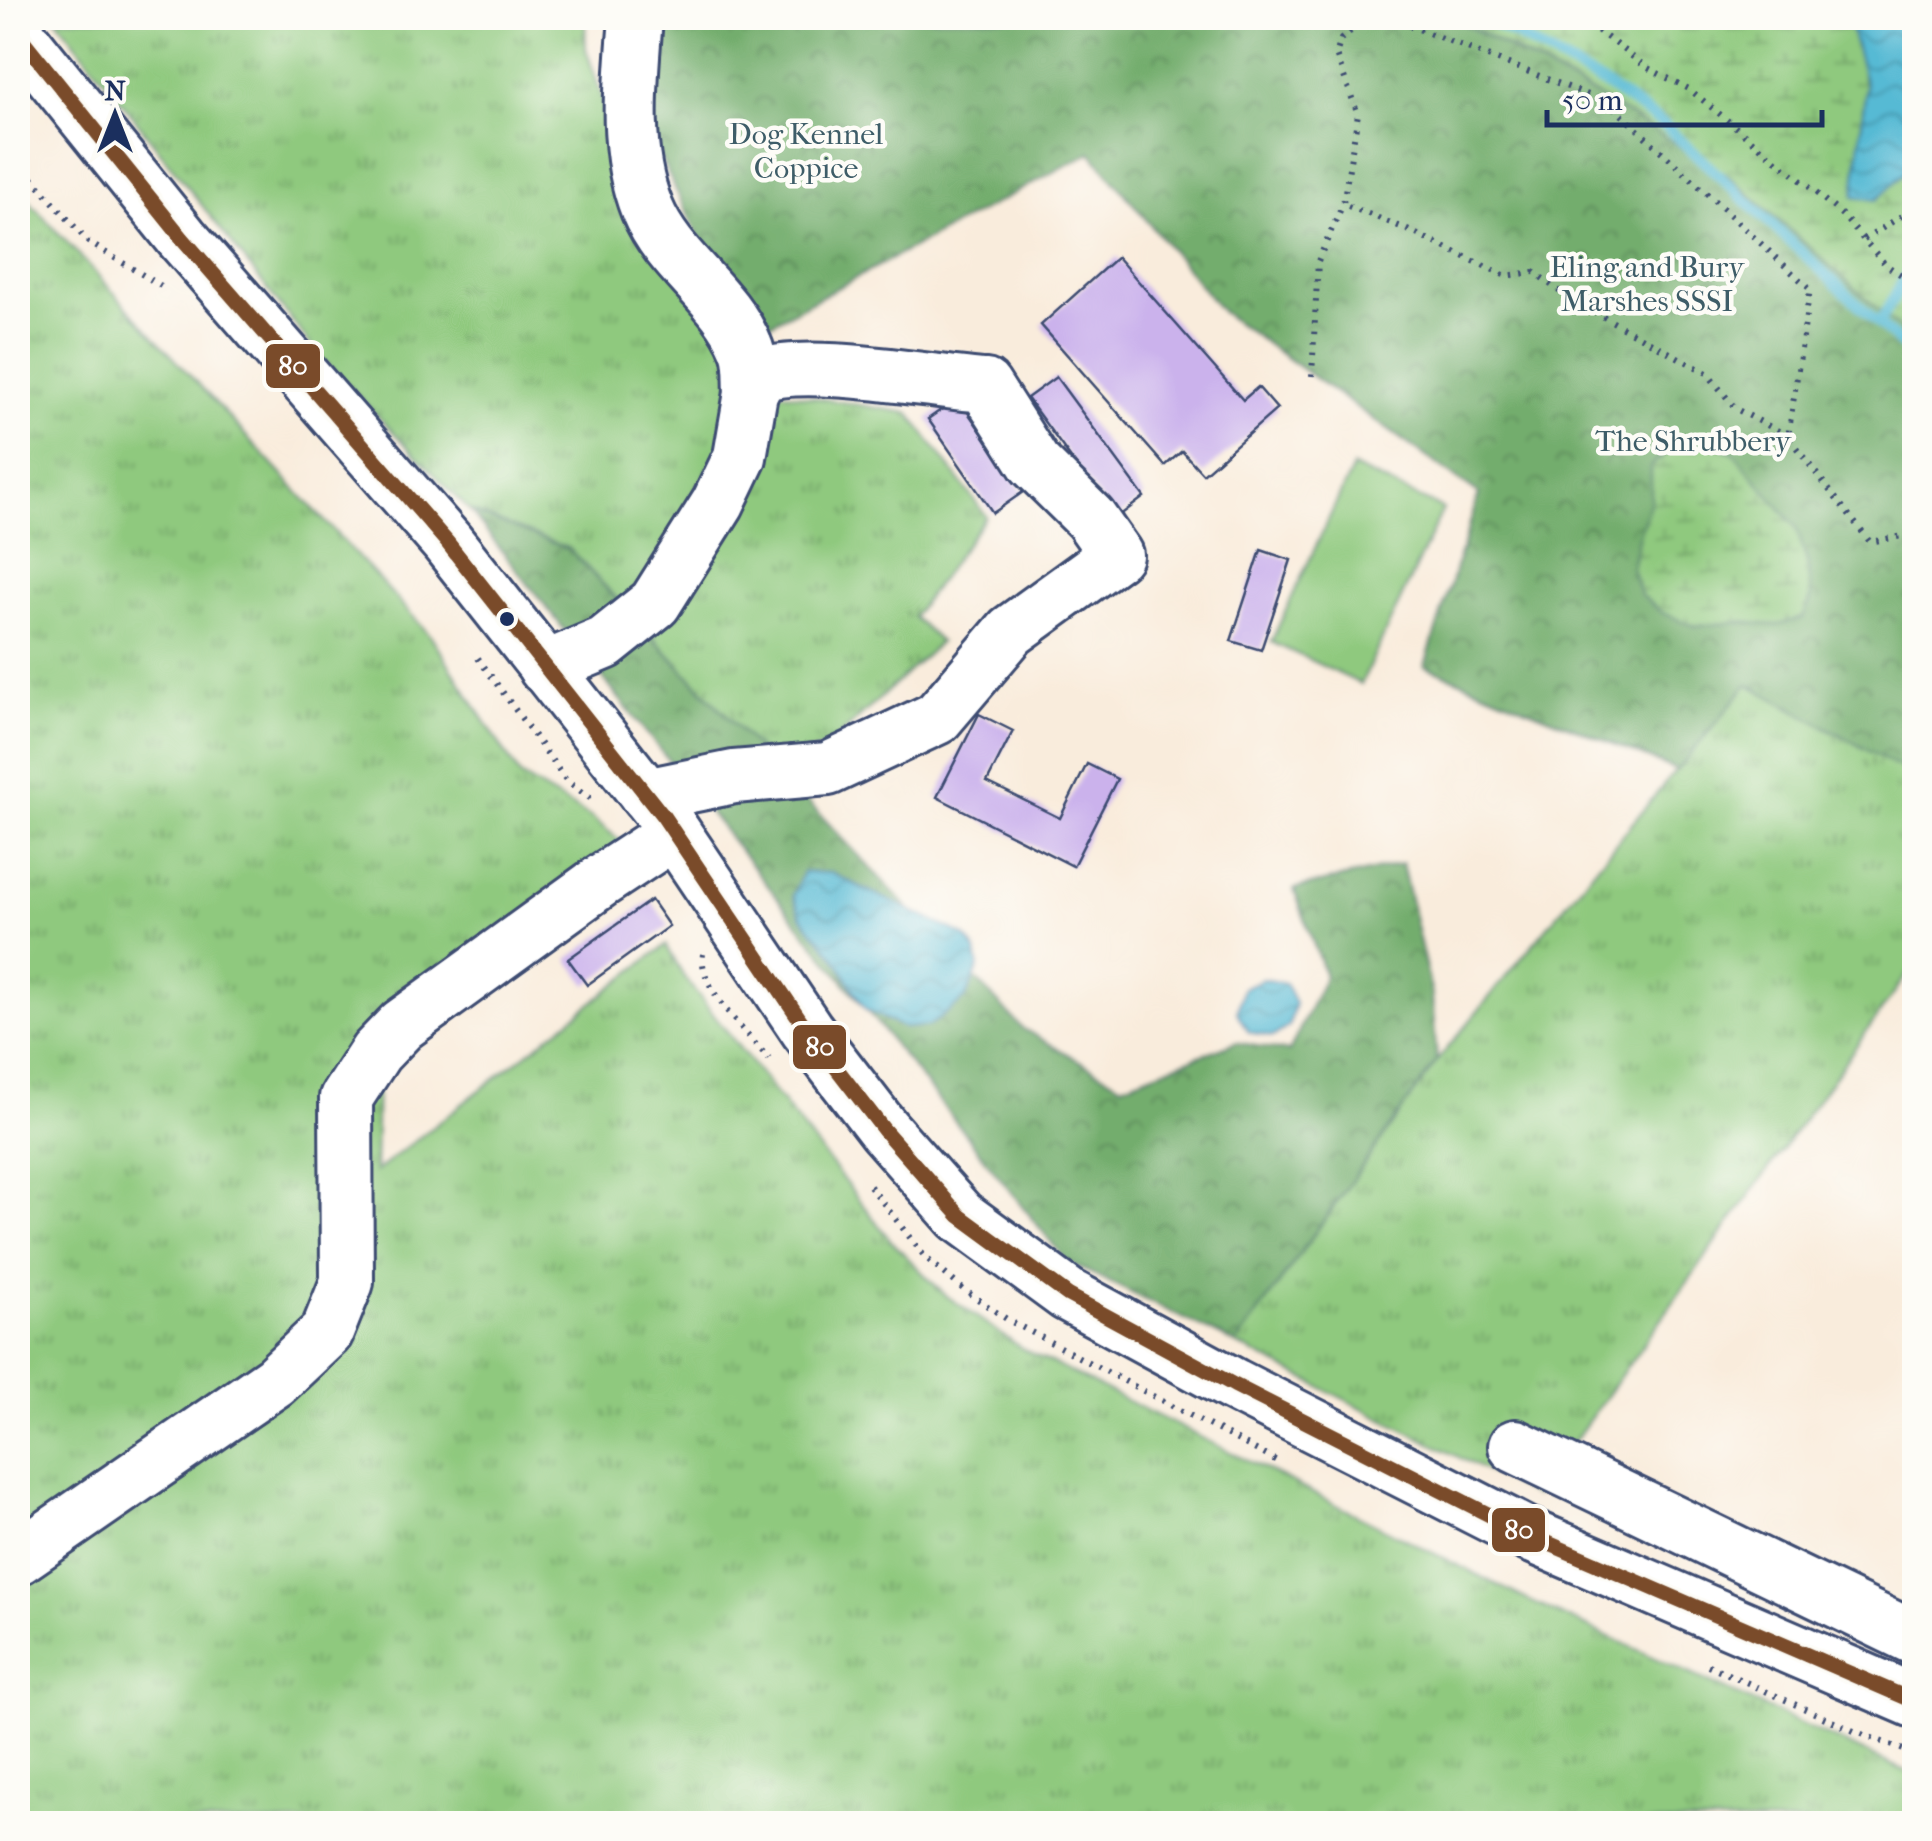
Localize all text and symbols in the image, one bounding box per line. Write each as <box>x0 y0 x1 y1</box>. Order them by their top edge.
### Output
north arrow <box>65 65 165 165</box>
scale bar <box>1547 65 1822 127</box>
text: N <box>104 74 126 107</box>
text: 50 m <box>1562 83 1623 118</box>
park label: Dog Kennel Coppice <box>729 117 883 186</box>
park label: Eling and Bury Marshes SSSI <box>1550 250 1745 319</box>
line badge: 80 <box>264 342 322 390</box>
text: 80 <box>278 349 308 382</box>
park label: The Shrubbery <box>1595 424 1792 459</box>
unlabelled marker <box>497 609 517 629</box>
line badge: 80 <box>791 1023 848 1071</box>
text: 80 <box>805 1030 835 1063</box>
line badge: 80 <box>1490 1506 1547 1554</box>
text: 80 <box>1504 1513 1534 1546</box>

